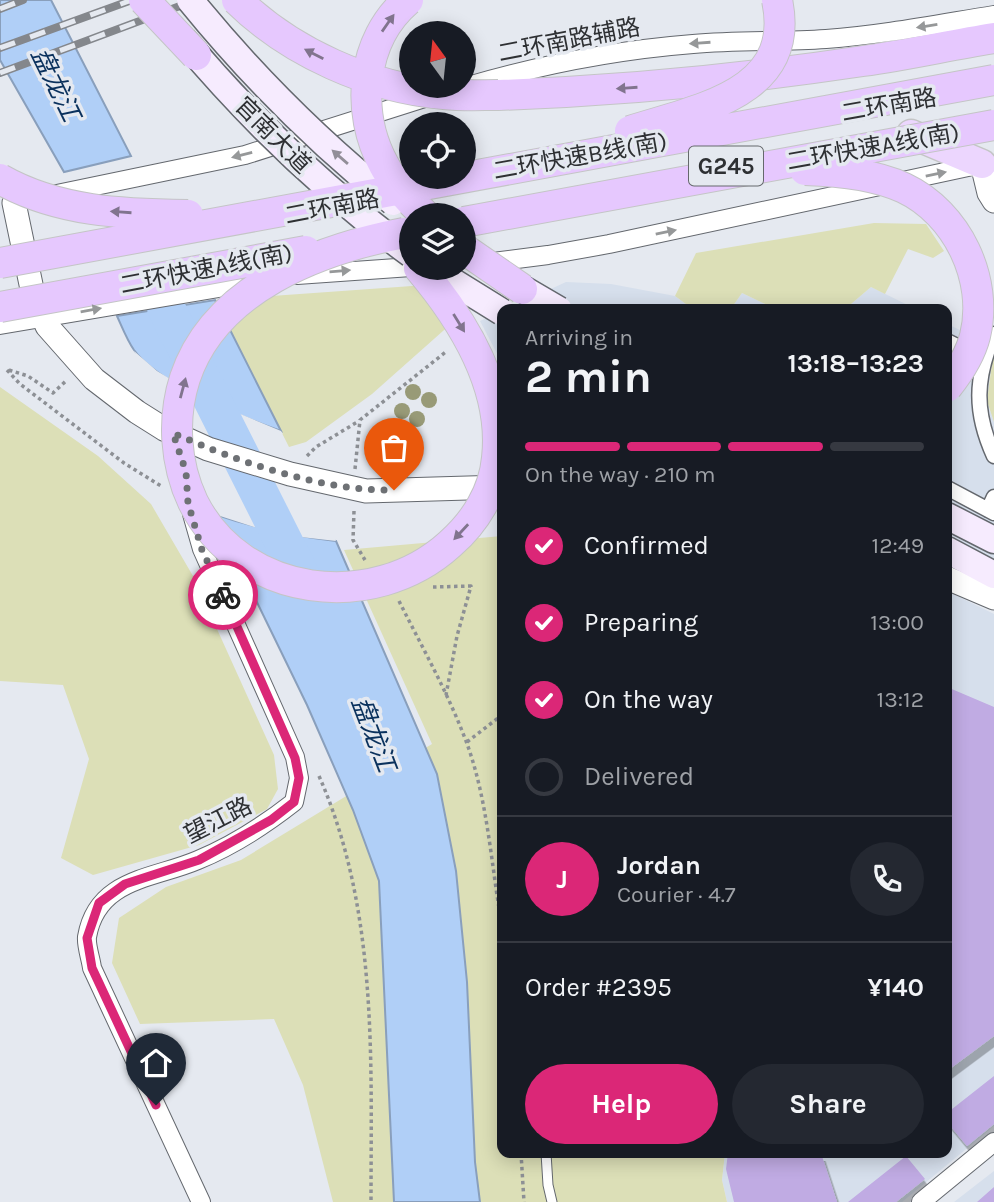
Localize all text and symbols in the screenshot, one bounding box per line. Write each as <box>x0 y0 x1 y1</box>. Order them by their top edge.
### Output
street label: 二环南路辅路 <box>496 13 642 67</box>
one-way arrow <box>381 14 395 32</box>
north arrow <box>399 21 476 98</box>
map controls <box>399 21 476 280</box>
one-way arrow <box>916 21 938 32</box>
one-way arrow <box>689 38 711 49</box>
water label: 盘龙江 <box>25 42 88 129</box>
one-way arrow <box>304 49 324 61</box>
one-way arrow <box>616 83 638 94</box>
street label: 二环南路 <box>839 83 939 127</box>
street label: 官南大道 <box>229 91 317 179</box>
button: locate <box>399 112 476 189</box>
street label: 二环快速A线(南) <box>784 118 962 176</box>
street label: 二环快速B线(南) <box>491 127 669 185</box>
road number: G245 <box>689 146 763 186</box>
one-way arrow <box>231 150 253 161</box>
one-way arrow <box>332 150 349 166</box>
one-way arrow <box>926 168 948 179</box>
street label: 二环南路 <box>282 184 382 230</box>
button: layers <box>399 203 476 280</box>
one-way arrow <box>109 206 131 217</box>
one-way arrow <box>655 226 677 237</box>
street label: 二环快速A线(南) <box>118 239 294 299</box>
one-way arrow <box>329 265 351 276</box>
one-way arrow <box>80 304 102 315</box>
one-way arrow <box>452 313 465 333</box>
text: Arriving in <box>525 324 633 351</box>
text: 13:18–13:23 <box>787 348 924 379</box>
text: 2 min <box>525 350 652 404</box>
one-way arrow <box>178 377 189 399</box>
pin <box>364 418 424 490</box>
icon: bag <box>375 429 413 467</box>
text: On the way · 210 m <box>525 461 716 488</box>
one-way arrow <box>453 524 470 541</box>
icon: check <box>525 527 563 565</box>
text: Confirmed <box>584 530 709 561</box>
text: 12:49 <box>872 532 924 559</box>
courier <box>188 560 258 630</box>
icon: bike <box>204 576 242 614</box>
icon: check <box>525 604 563 642</box>
text: Preparing <box>584 607 698 638</box>
text: 13:00 <box>870 609 924 636</box>
icon: check <box>525 681 563 719</box>
text: On the way <box>584 684 713 715</box>
text: 13:12 <box>877 686 924 713</box>
water label: 盘龙江 <box>345 692 403 779</box>
text: Delivered <box>584 761 694 792</box>
street label: 望江路 <box>180 791 256 849</box>
button: phone <box>850 842 924 916</box>
text: Jordan <box>617 850 701 881</box>
text: J <box>556 864 568 895</box>
text: Courier · 4.7 <box>617 881 736 908</box>
text: Order #2395 <box>525 972 672 1003</box>
text: ¥140 <box>868 972 924 1003</box>
pin <box>126 1033 186 1105</box>
icon: home <box>137 1044 175 1082</box>
button: Help <box>525 1064 718 1144</box>
button: Share <box>732 1064 924 1144</box>

